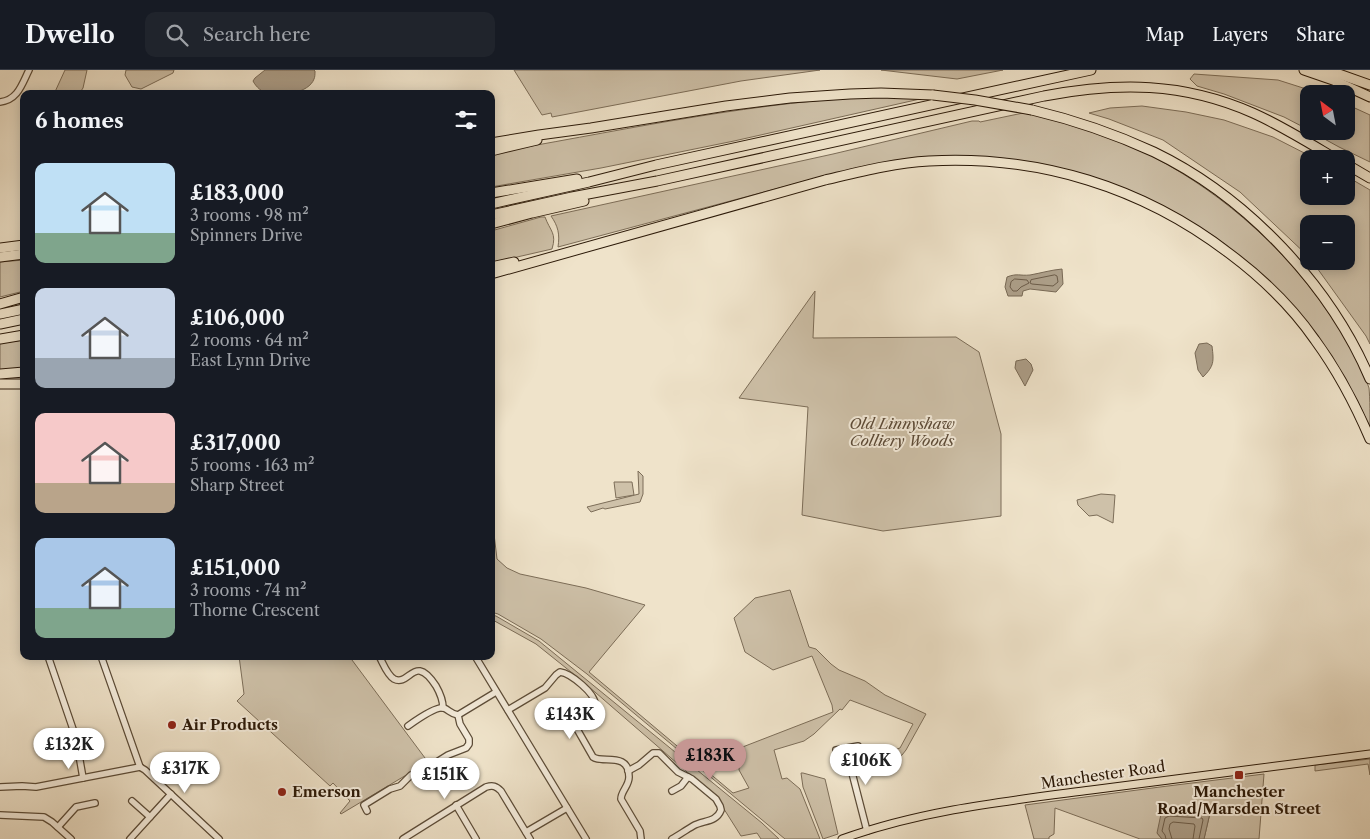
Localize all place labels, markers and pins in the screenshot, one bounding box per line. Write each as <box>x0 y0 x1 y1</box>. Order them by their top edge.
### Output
pin: £143K <box>535 698 605 740</box>
place label: Air Products <box>181 715 278 734</box>
marker: Air Products <box>166 719 178 731</box>
pin: £132K <box>34 728 104 770</box>
pin: £183K <box>675 738 745 781</box>
pin: £106K <box>831 744 901 786</box>
pin: £317K <box>150 752 220 794</box>
pin: £151K <box>410 758 480 800</box>
marker: Manchester Road/Marsden Street <box>1233 769 1245 781</box>
place label: Emerson <box>292 782 362 801</box>
place label: Manchester Road/Marsden Street <box>1157 782 1321 818</box>
marker: Emerson <box>276 786 288 798</box>

